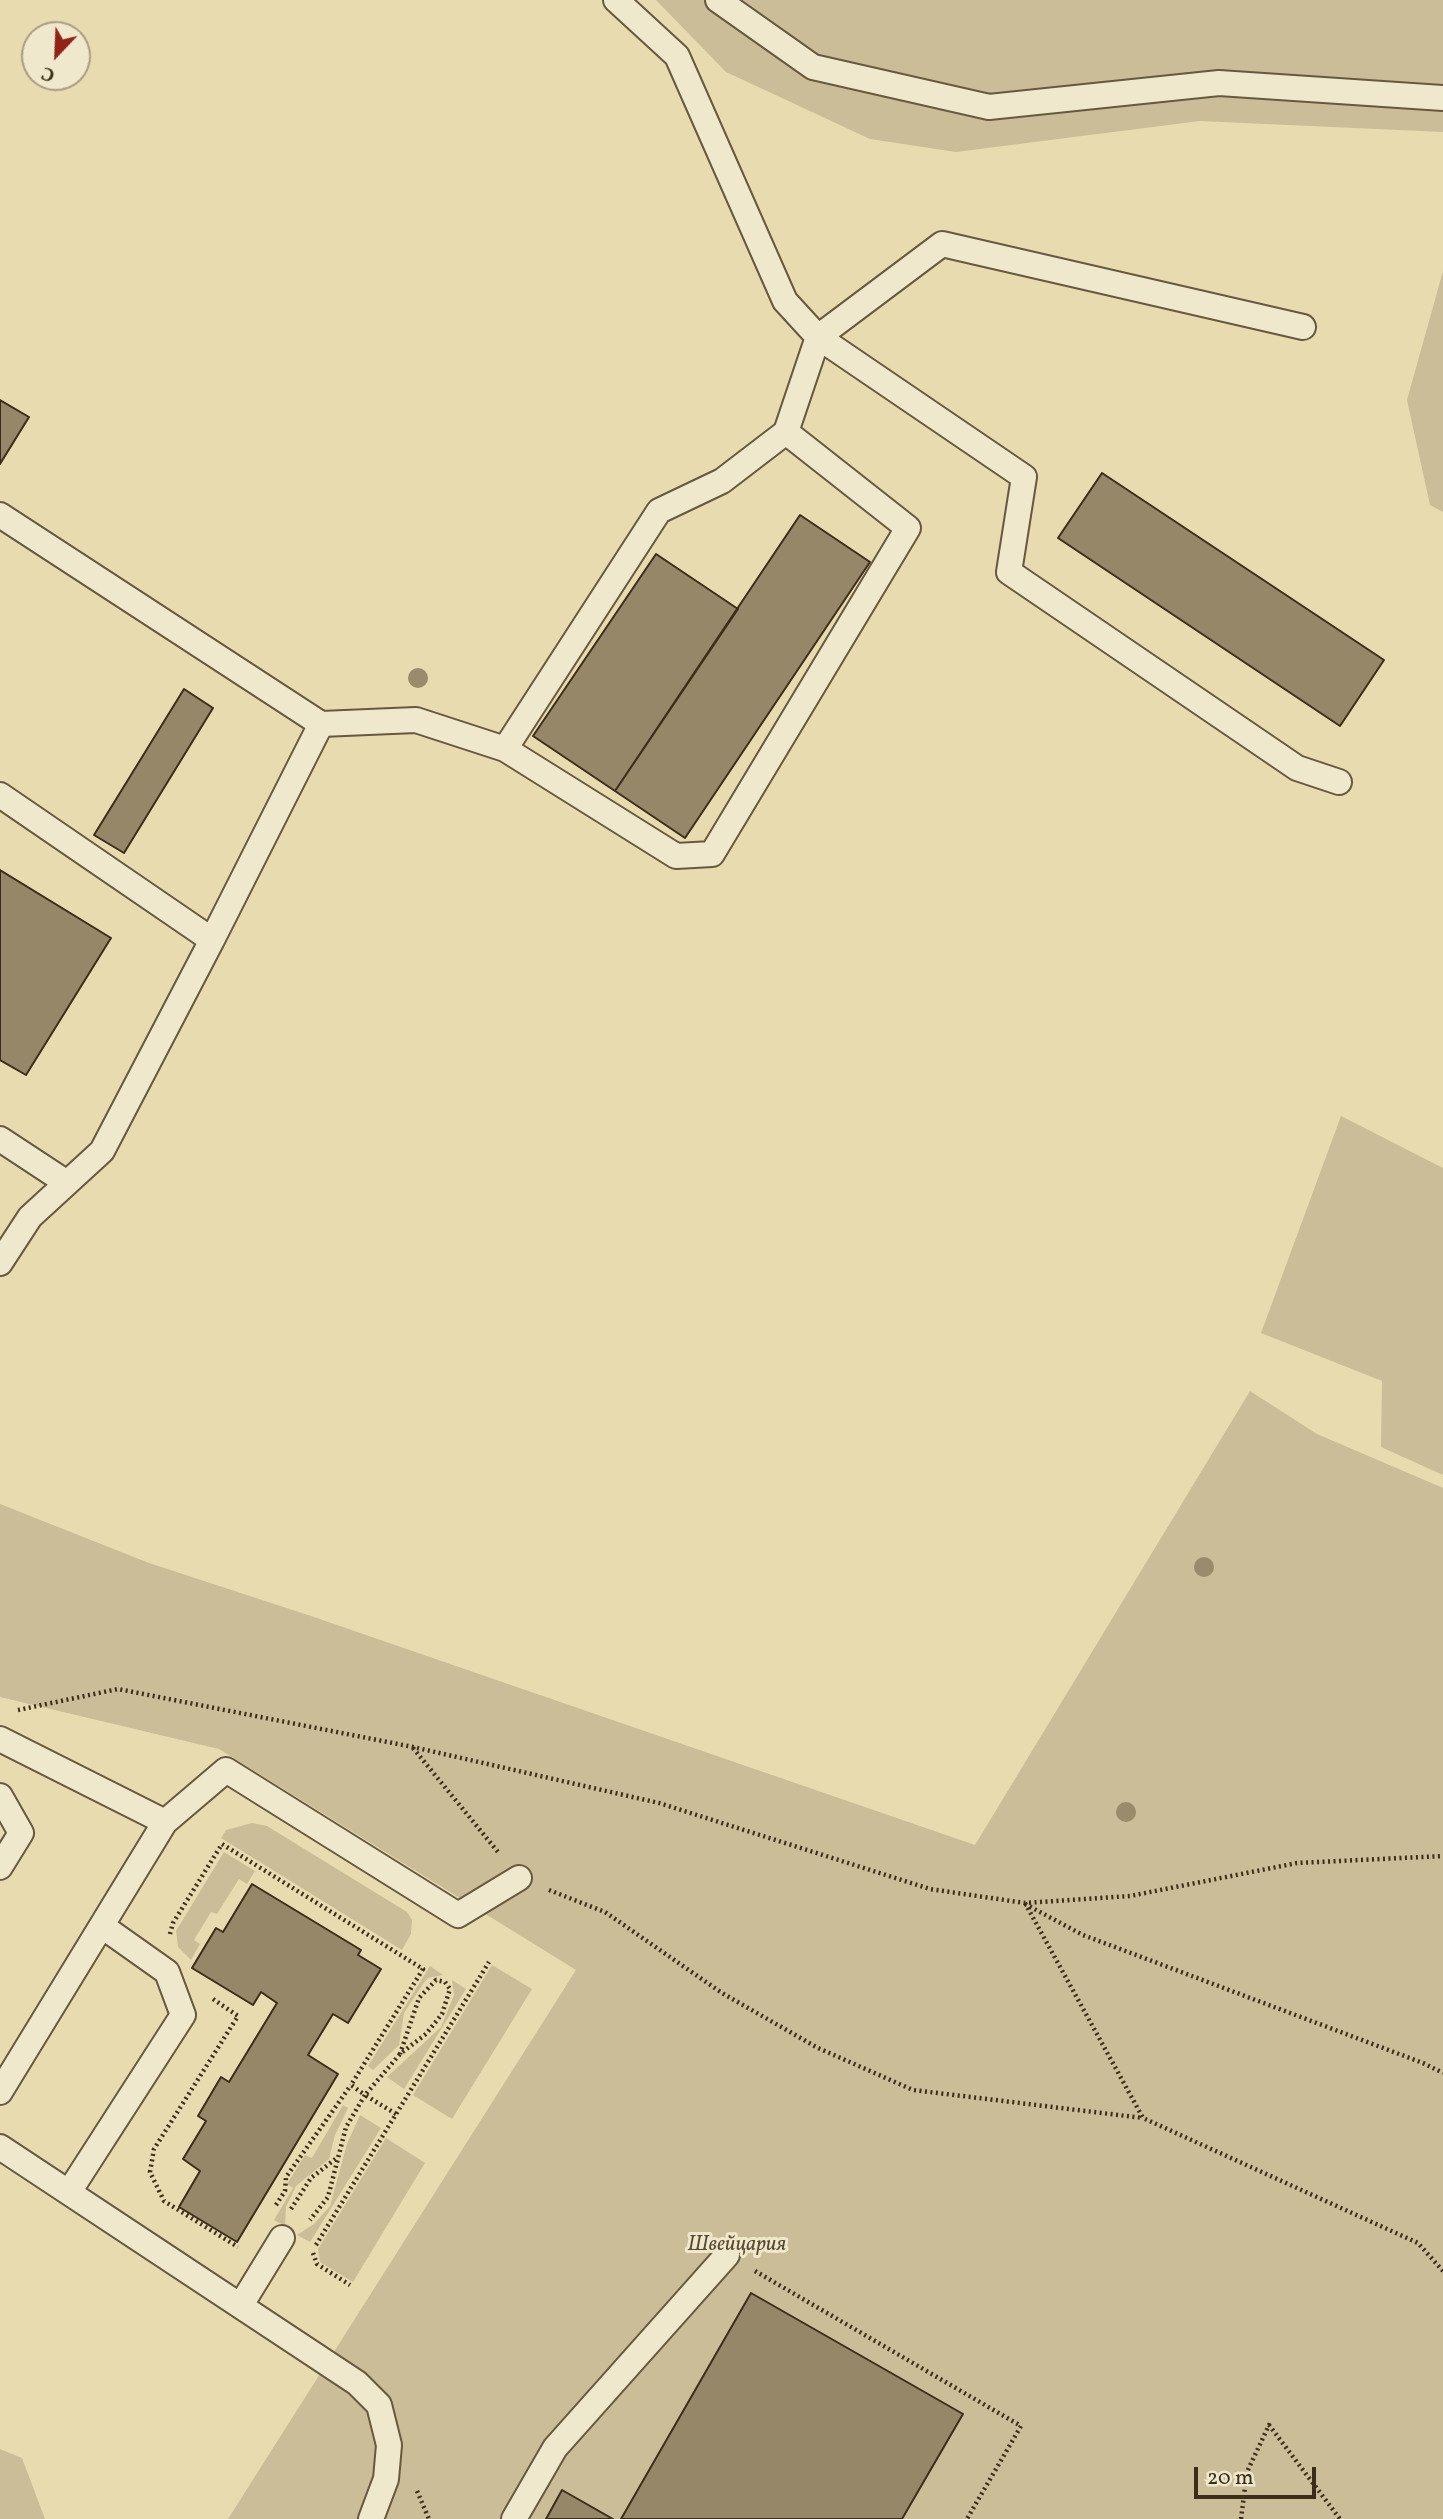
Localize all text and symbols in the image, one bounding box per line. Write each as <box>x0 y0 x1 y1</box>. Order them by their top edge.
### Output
north arrow <box>21 21 91 91</box>
text: С <box>38 59 59 88</box>
park label: Швейцария <box>688 2233 786 2259</box>
scale bar <box>1198 2452 1320 2496</box>
text: 20 m <box>1207 2464 1253 2493</box>

